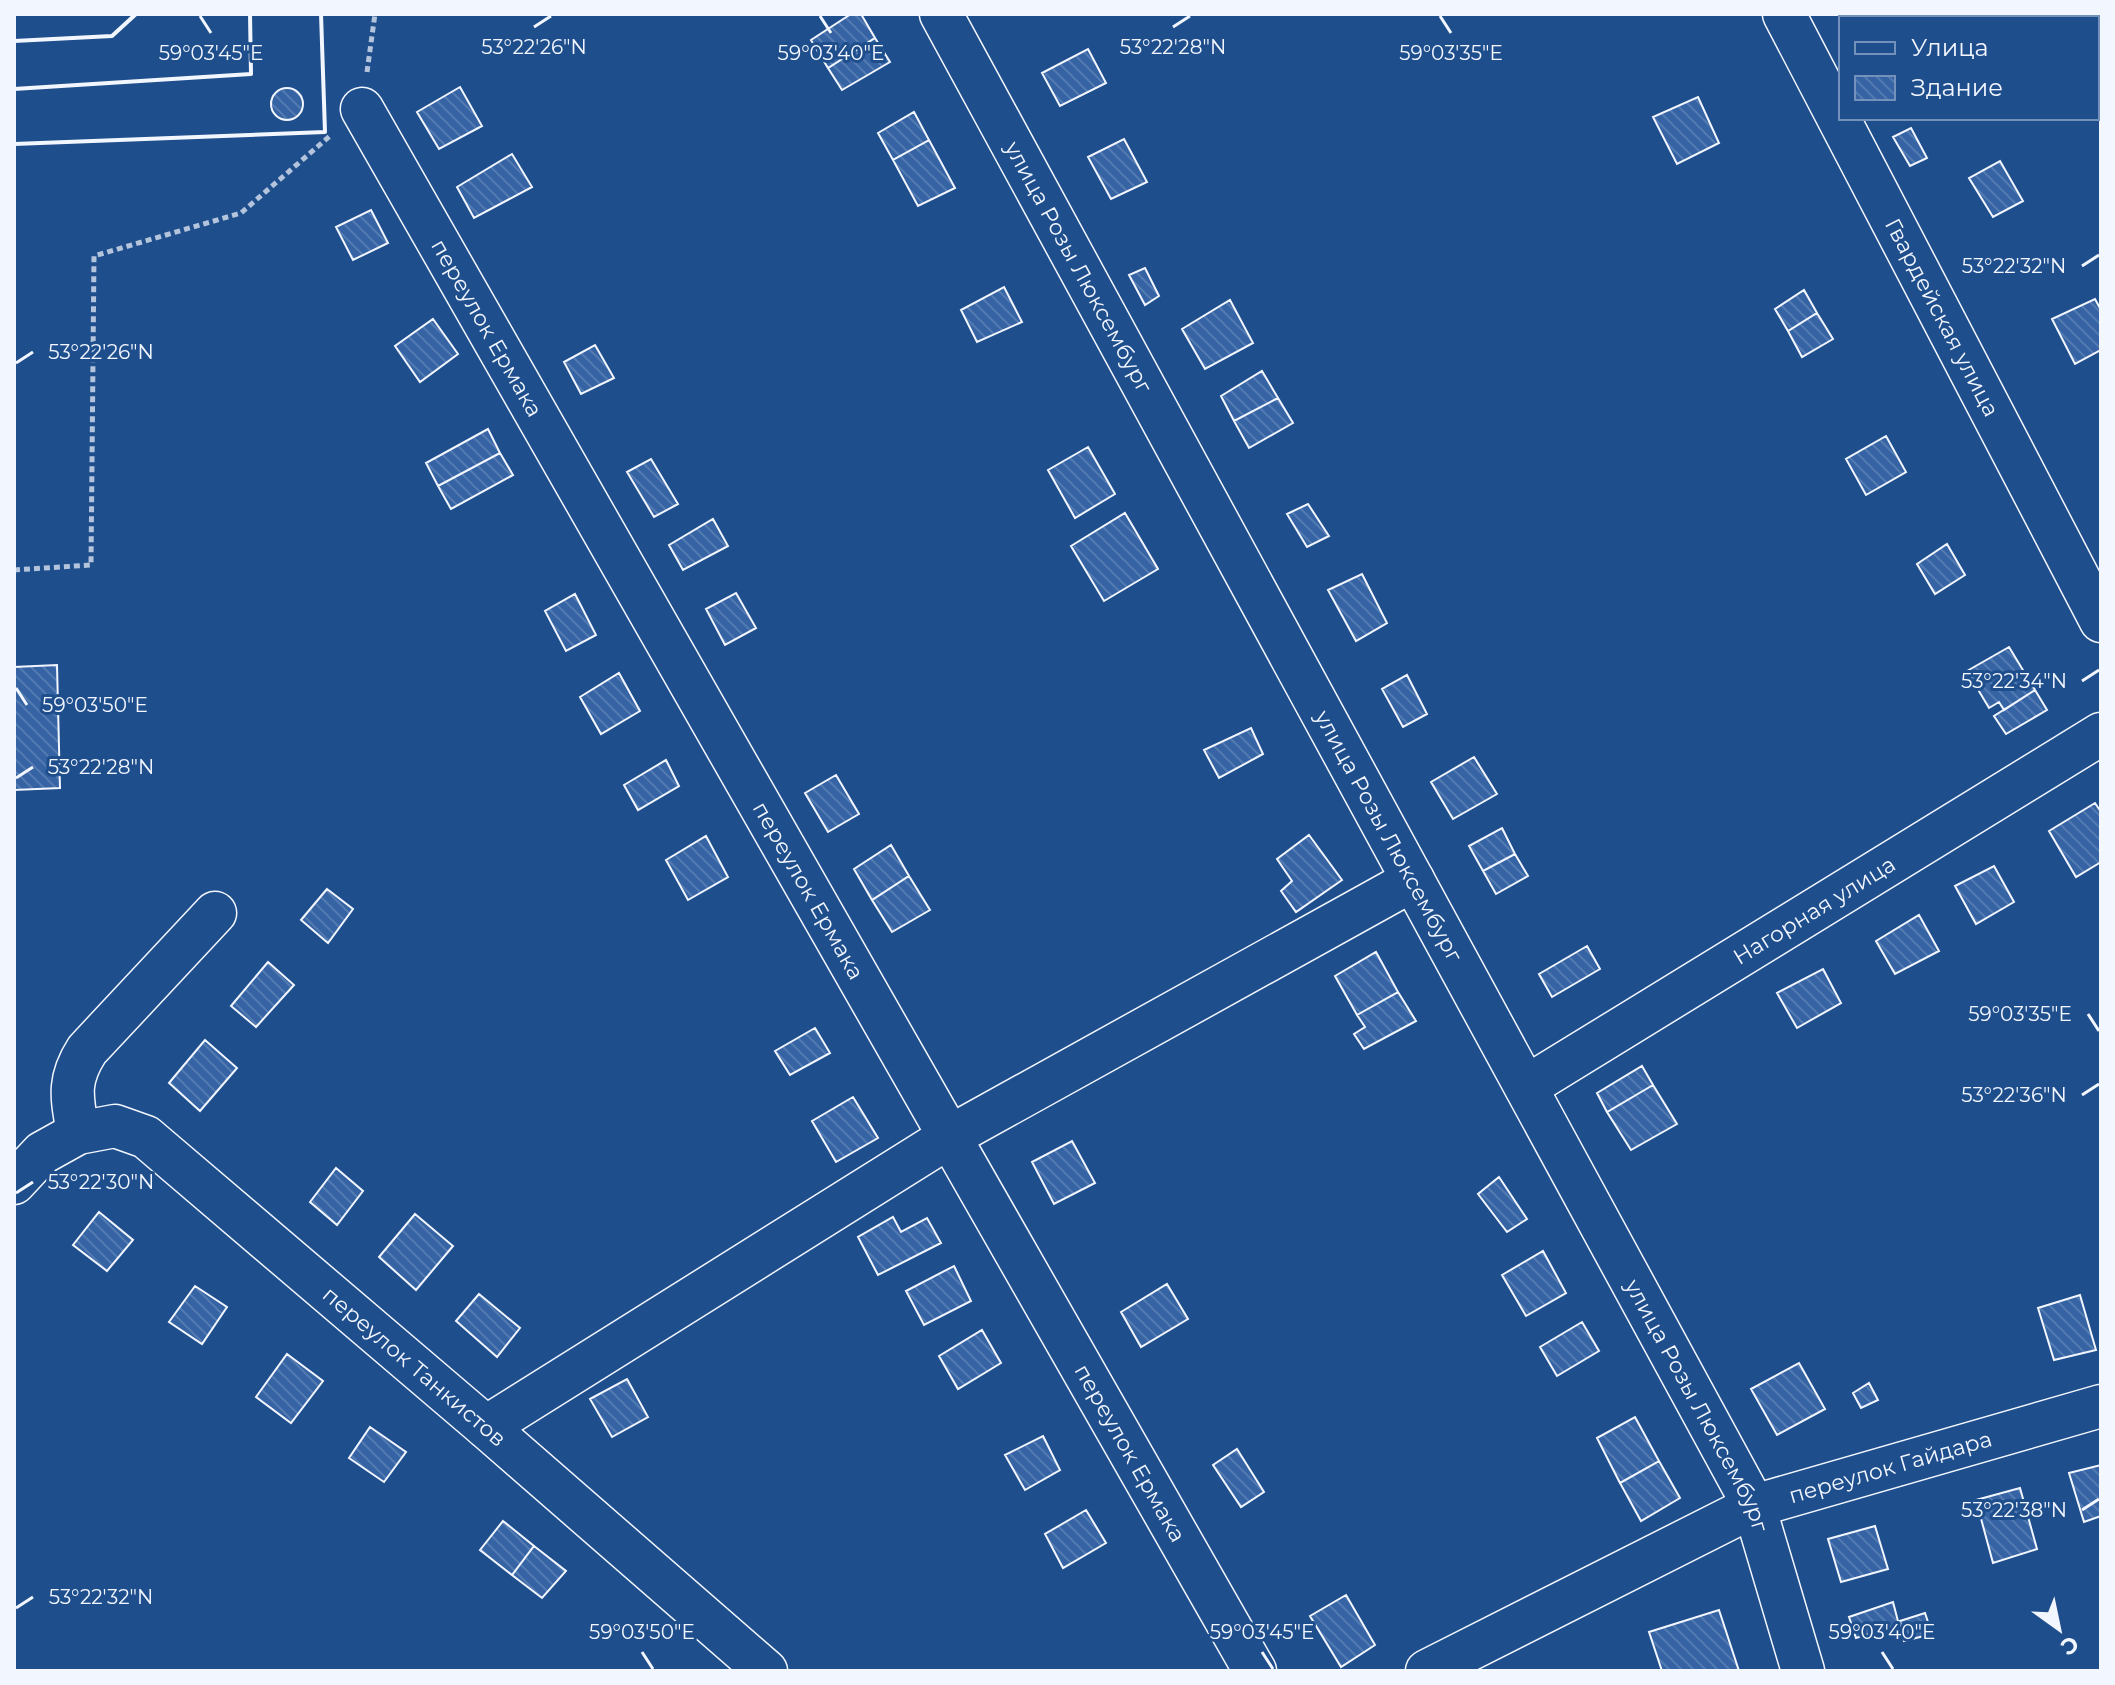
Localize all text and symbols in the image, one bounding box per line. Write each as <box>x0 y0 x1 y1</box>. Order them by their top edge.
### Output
legend <box>1839 16 2099 120</box>
text: Улица <box>1911 33 1989 62</box>
text: 53°22'26"N <box>481 35 587 59</box>
text: 53°22'28"N <box>1120 35 1226 59</box>
text: 59°03'45"E <box>159 41 263 65</box>
text: 59°03'40"E <box>778 41 884 65</box>
text: 59°03'35"E <box>1399 41 1503 65</box>
text: Здание <box>1911 73 2003 102</box>
street label: улица Розы Люксембург <box>999 136 1159 398</box>
street label: Гвардейская улица <box>1879 213 2005 421</box>
street label: переулок Ермака <box>426 234 549 421</box>
text: 53°22'32"N <box>1962 254 2066 278</box>
text: 53°22'26"N <box>48 340 154 364</box>
text: 53°22'34"N <box>1961 669 2067 693</box>
text: 59°03'50"E <box>42 693 148 717</box>
street label: улица Розы Люксембург <box>1309 705 1469 967</box>
text: 53°22'28"N <box>48 755 154 779</box>
street label: переулок Ермака <box>747 797 870 984</box>
street label: Нагорная улица <box>1728 850 1900 970</box>
text: 59°03'35"E <box>1968 1002 2072 1026</box>
text: 53°22'36"N <box>1961 1083 2067 1107</box>
text: 53°22'30"N <box>48 1170 154 1194</box>
street label: улица Розы Люксембург <box>1619 1274 1775 1535</box>
street label: переулок Танкистов <box>318 1280 512 1452</box>
street label: переулок Ермака <box>1069 1359 1192 1547</box>
street label: переулок Гайдара <box>1786 1425 1995 1509</box>
text: 53°22'38"N <box>1961 1498 2067 1522</box>
text: 53°22'32"N <box>49 1585 153 1609</box>
north arrow <box>2019 1589 2099 1669</box>
text: 59°03'50"E <box>589 1620 695 1644</box>
text: 59°03'45"E <box>1210 1620 1314 1644</box>
text: 59°03'40"E <box>1829 1620 1935 1644</box>
text: С <box>2056 1630 2084 1661</box>

